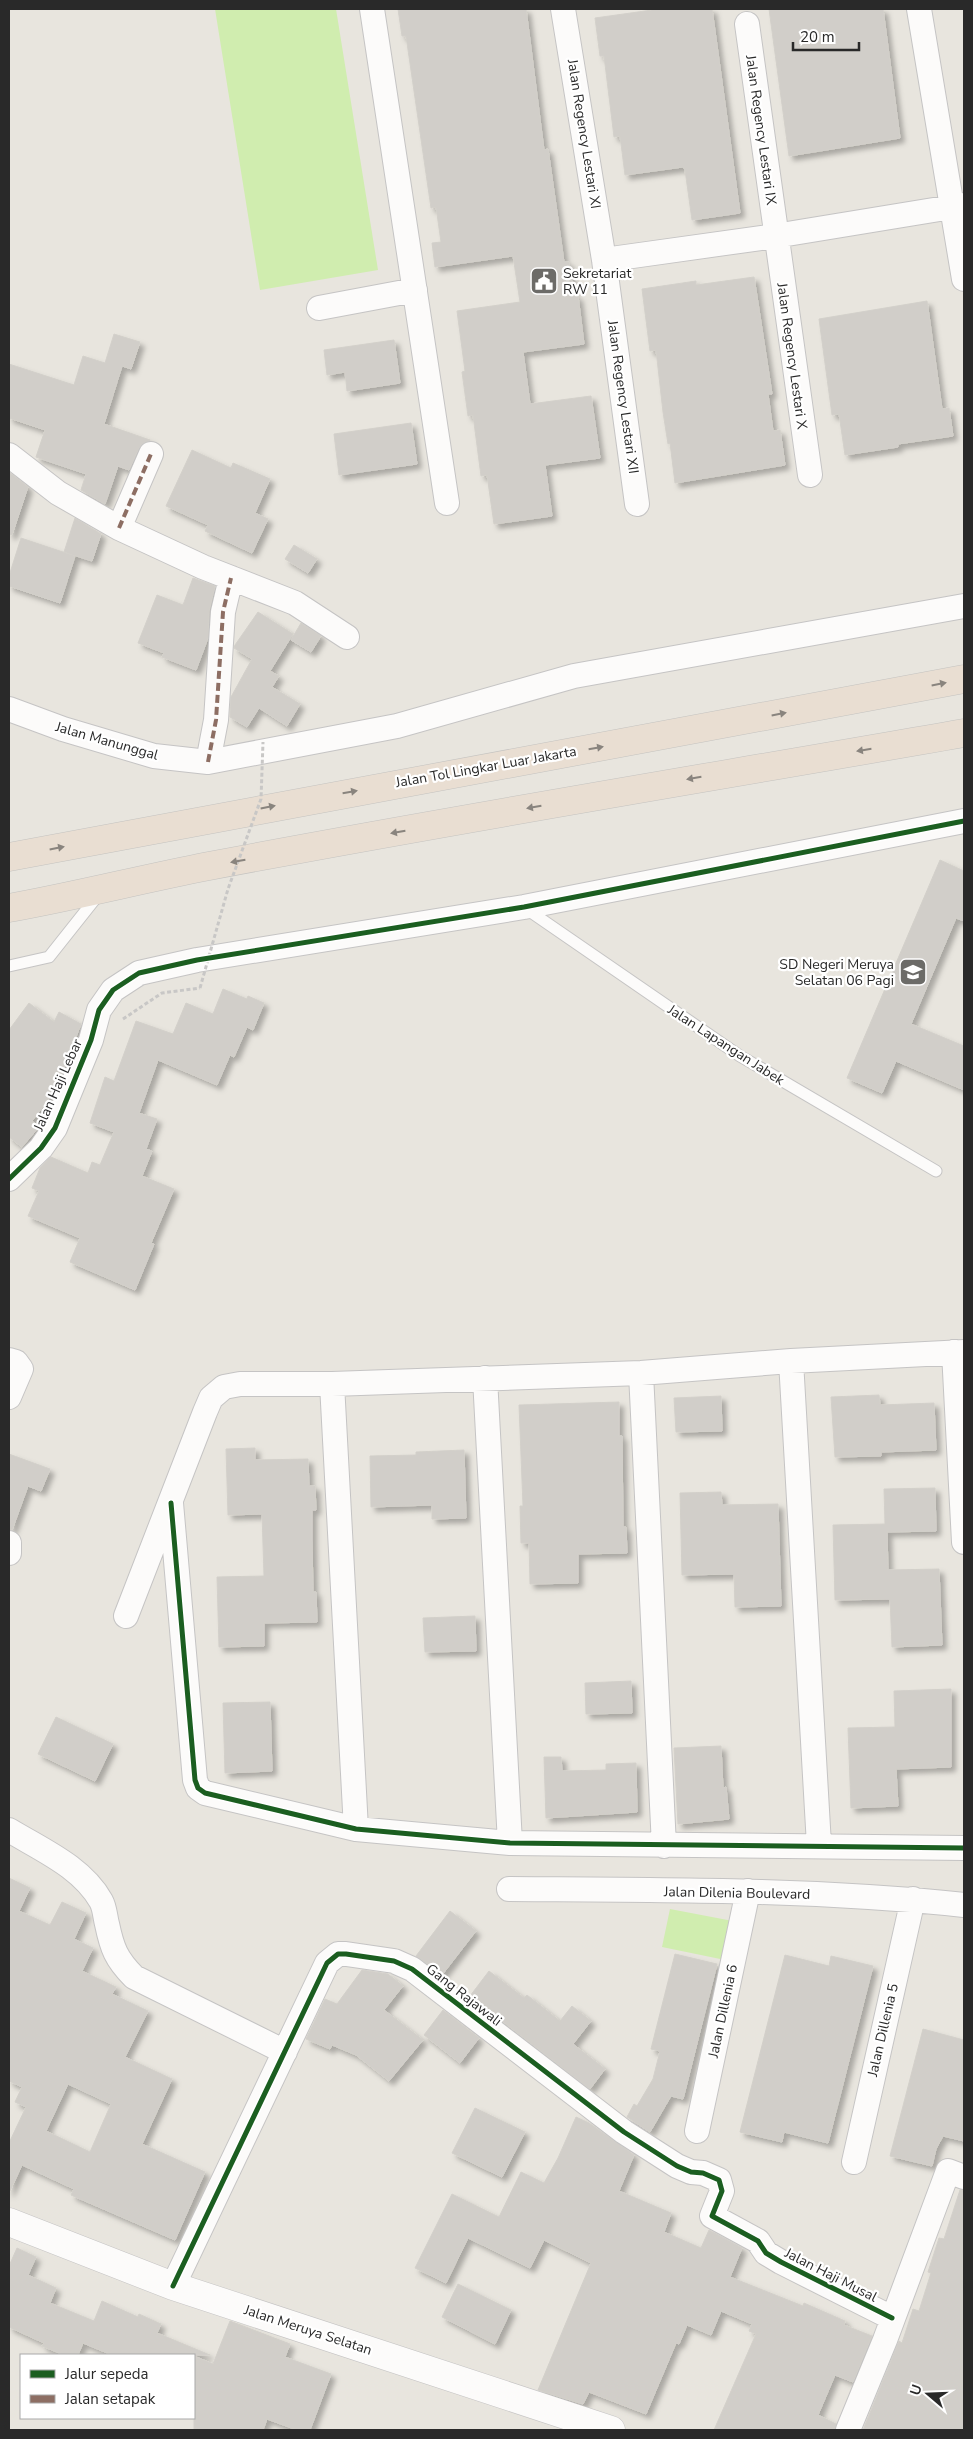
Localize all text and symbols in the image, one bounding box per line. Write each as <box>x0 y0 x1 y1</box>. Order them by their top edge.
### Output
scale bar <box>793 20 859 52</box>
text: 20 m <box>800 27 835 47</box>
street label: Jalan Regency Lestari IX <box>741 53 781 206</box>
street label: Jalan Regency Lestari XI <box>563 57 605 210</box>
place label: Sekretariat RW 11 <box>563 264 631 299</box>
public building icon: Sekretariat RW 11 <box>529 266 559 296</box>
street label: Jalan Regency Lestari X <box>772 281 812 430</box>
street label: Jalan Regency Lestari XII <box>603 318 643 475</box>
one-way arrow <box>931 679 947 687</box>
one-way arrow <box>772 710 788 718</box>
street label: Jalan Manunggal <box>52 717 161 765</box>
street label: Jalan Tol Lingkar Luar Jakarta <box>393 742 578 792</box>
one-way arrow <box>589 743 605 751</box>
one-way arrow <box>856 747 872 755</box>
one-way arrow <box>686 775 702 783</box>
one-way arrow <box>343 787 359 795</box>
one-way arrow <box>260 803 275 811</box>
one-way arrow <box>526 804 542 812</box>
one-way arrow <box>390 828 406 836</box>
one-way arrow <box>49 843 65 851</box>
one-way arrow <box>230 857 246 865</box>
place label: SD Negeri Meruya Selatan 06 Pagi <box>779 955 894 990</box>
school or university icon: SD Negeri Meruya Selatan 06 Pagi <box>898 957 928 987</box>
street label: Jalan Lapangan Jabek <box>663 1000 789 1090</box>
street label: Jalan Haji Lebar <box>29 1036 87 1135</box>
street label: Jalan Dilenia Boulevard <box>663 1882 810 1904</box>
street label: Gang Rajawali <box>422 1959 506 2031</box>
street label: Jalan Dillenia 6 <box>704 1963 742 2060</box>
street label: Jalan Dillenia 5 <box>863 1982 903 2079</box>
street label: Jalan Haji Musal <box>781 2243 881 2307</box>
street label: Jalan Meruya Selatan <box>241 2300 374 2360</box>
legend <box>20 2354 195 2419</box>
text: Jalur sepeda <box>64 2364 149 2384</box>
north arrow <box>903 2369 953 2419</box>
text: U <box>906 2382 927 2398</box>
text: Jalan setapak <box>64 2389 156 2409</box>

